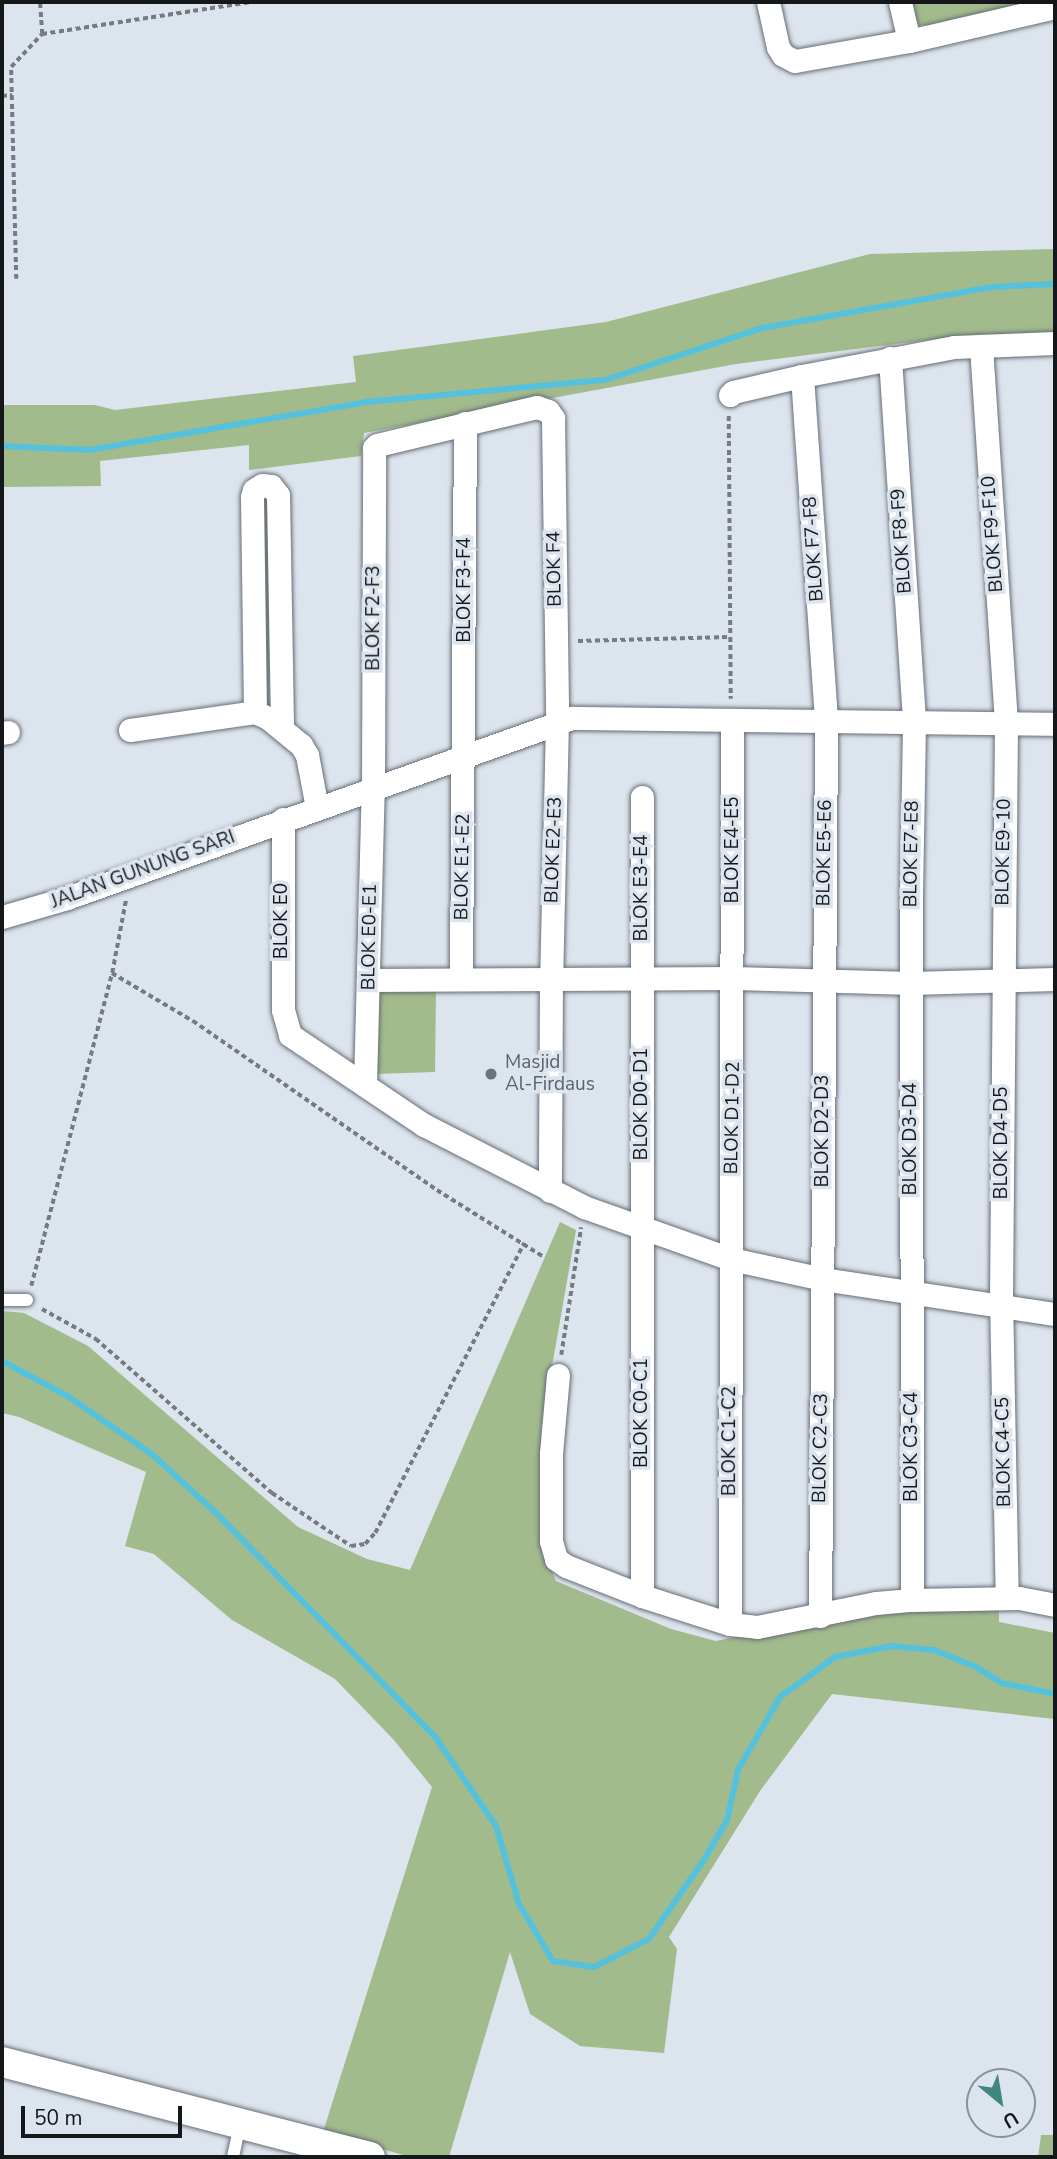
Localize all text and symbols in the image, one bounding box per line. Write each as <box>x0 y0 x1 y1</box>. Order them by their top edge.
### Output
street label: BLOK F9-F10 <box>978 475 1008 593</box>
street label: BLOK F8-F9 <box>887 488 917 594</box>
street label: BLOK F7-F8 <box>799 496 829 602</box>
street label: BLOK F4 <box>543 531 567 607</box>
street label: BLOK F3-F4 <box>454 537 476 643</box>
street label: BLOK F2-F3 <box>363 565 385 671</box>
street label: BLOK E2-E3 <box>541 796 567 904</box>
street label: BLOK E4-E5 <box>722 797 744 903</box>
street label: BLOK E9-10 <box>992 798 1016 906</box>
street label: BLOK E5-E6 <box>813 799 837 907</box>
street label: BLOK E7-E8 <box>900 800 924 908</box>
street label: BLOK E1-E2 <box>451 813 475 921</box>
street label: JALAN GUNUNG SARI <box>48 826 238 914</box>
street label: BLOK E3-E4 <box>631 835 653 941</box>
street label: BLOK E0 <box>271 883 293 959</box>
street label: BLOK E0-E1 <box>358 883 382 991</box>
street label: BLOK D0-D1 <box>631 1048 653 1160</box>
place label: Masjid Al-Firdaus <box>505 1052 595 1096</box>
street label: BLOK D1-D2 <box>721 1061 745 1175</box>
marker: Masjid Al-Firdaus <box>483 1066 499 1082</box>
street label: BLOK D2-D3 <box>812 1075 834 1187</box>
street label: BLOK D3-D4 <box>900 1083 922 1195</box>
street label: BLOK D4-D5 <box>991 1087 1013 1199</box>
street label: BLOK C0-C1 <box>631 1358 653 1468</box>
street label: BLOK C1-C2 <box>719 1386 741 1496</box>
street label: BLOK C3-C4 <box>901 1392 923 1502</box>
street label: BLOK C2-C3 <box>809 1393 833 1503</box>
street label: BLOK C4-C5 <box>992 1397 1016 1507</box>
north arrow <box>966 2068 1036 2138</box>
scale bar <box>24 2092 186 2136</box>
text: 50 m <box>34 2104 83 2132</box>
text: U <box>998 2105 1023 2134</box>

